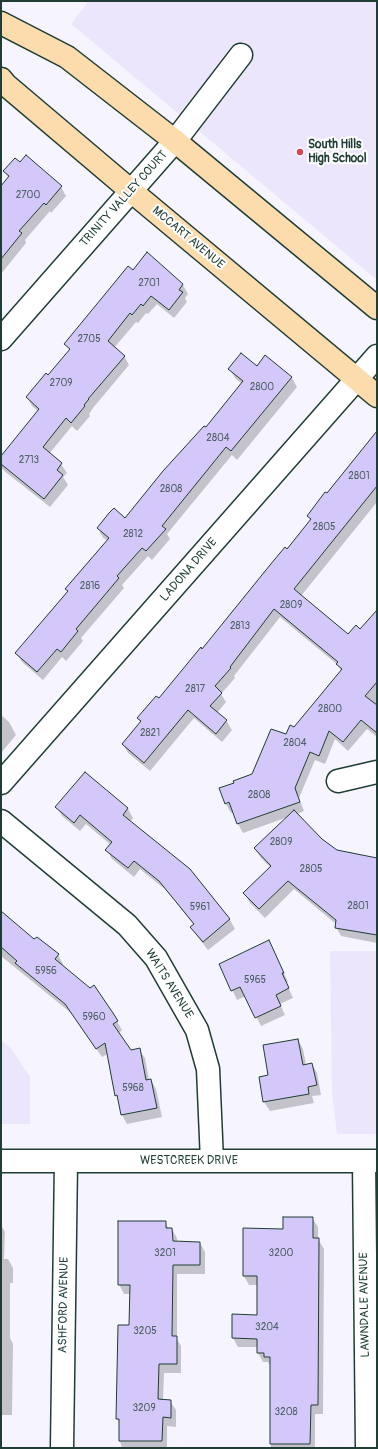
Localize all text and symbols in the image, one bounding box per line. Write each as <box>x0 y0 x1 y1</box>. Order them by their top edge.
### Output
place label: South Hills High School <box>308 138 367 166</box>
marker: South Hills High School <box>295 147 305 157</box>
street label: TRINITY VALLEY COURT <box>77 148 171 250</box>
house number: 2700 <box>16 189 40 201</box>
street label: MCCART AVENUE <box>149 204 227 272</box>
house number: 2701 <box>138 277 160 289</box>
house number: 2705 <box>77 333 101 345</box>
house number: 2709 <box>50 377 72 389</box>
house number: 2800 <box>250 381 274 393</box>
house number: 2804 <box>206 432 230 444</box>
house number: 2713 <box>19 454 39 466</box>
house number: 2801 <box>348 470 370 482</box>
house number: 2808 <box>160 483 182 495</box>
house number: 2805 <box>313 521 335 533</box>
house number: 2812 <box>123 528 143 540</box>
street label: LADONA DRIVE <box>157 535 221 605</box>
house number: 2816 <box>80 580 100 592</box>
house number: 2809 <box>280 599 302 611</box>
house number: 2813 <box>230 620 250 632</box>
house number: 2817 <box>185 683 205 695</box>
house number: 2800 <box>318 703 342 715</box>
house number: 2821 <box>140 727 160 739</box>
house number: 2804 <box>283 737 307 749</box>
house number: 2808 <box>248 789 270 801</box>
house number: 2809 <box>270 836 292 848</box>
house number: 2805 <box>300 863 322 875</box>
house number: 2801 <box>347 900 369 912</box>
house number: 5961 <box>190 901 210 913</box>
street label: WAITS AVENUE <box>142 947 196 1021</box>
house number: 5956 <box>35 965 57 977</box>
house number: 5965 <box>244 974 266 986</box>
house number: 5960 <box>82 1011 106 1023</box>
house number: 5968 <box>122 1082 144 1094</box>
street label: WESTCREEK DRIVE <box>140 1154 238 1168</box>
house number: 3201 <box>154 1247 176 1259</box>
house number: 3200 <box>269 1247 293 1259</box>
street label: LAWNDALE AVENUE <box>357 1252 373 1358</box>
street label: ASHFORD AVENUE <box>56 1257 72 1353</box>
house number: 3204 <box>255 1321 279 1333</box>
house number: 3205 <box>133 1325 157 1337</box>
house number: 3209 <box>132 1402 156 1414</box>
house number: 3208 <box>274 1406 298 1418</box>

